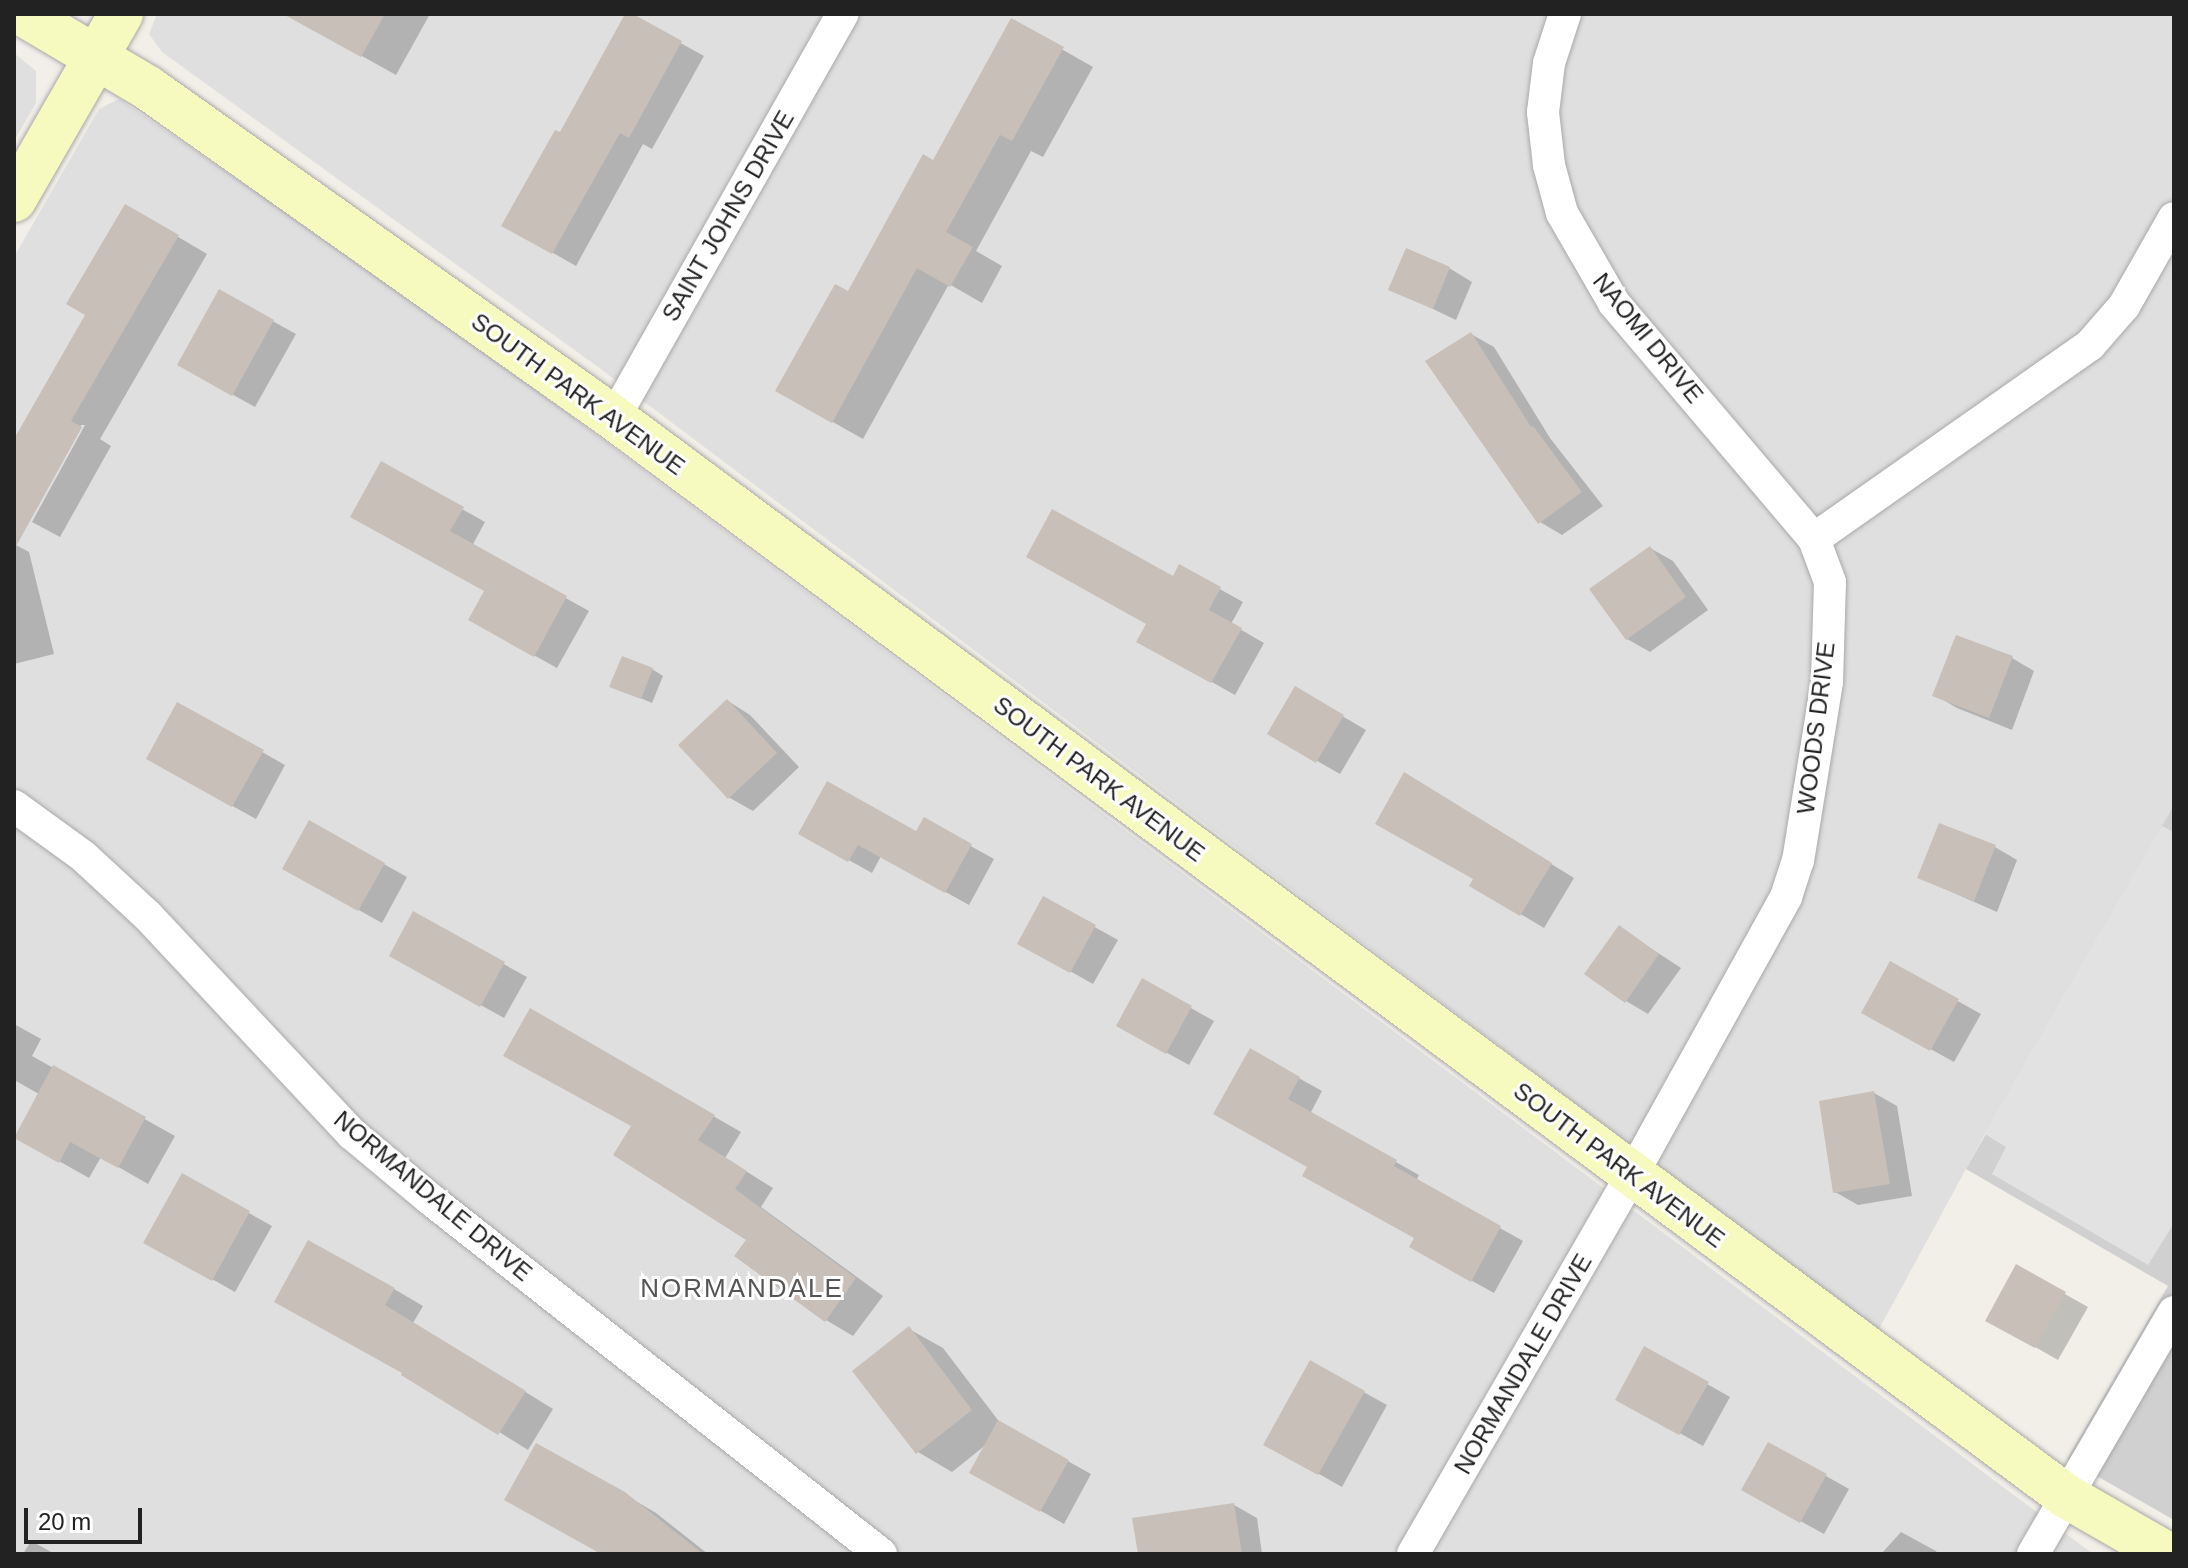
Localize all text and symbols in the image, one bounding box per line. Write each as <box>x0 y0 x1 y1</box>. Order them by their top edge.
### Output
street label: SAINT JOHNS DRIVE <box>656 105 800 327</box>
street label: NAOMI DRIVE <box>1587 267 1709 409</box>
street label: SOUTH PARK AVENUE <box>465 307 691 481</box>
street label: WOODS DRIVE <box>1791 640 1841 816</box>
street label: SOUTH PARK AVENUE <box>987 690 1211 868</box>
street label: SOUTH PARK AVENUE <box>1507 1076 1731 1254</box>
street label: NORMANDALE DRIVE <box>328 1105 538 1287</box>
street label: NORMANDALE DRIVE <box>1448 1249 1598 1479</box>
district label: NORMANDALE <box>640 1273 844 1305</box>
scale bar <box>28 1492 146 1542</box>
text: 20 m <box>38 1508 91 1535</box>

